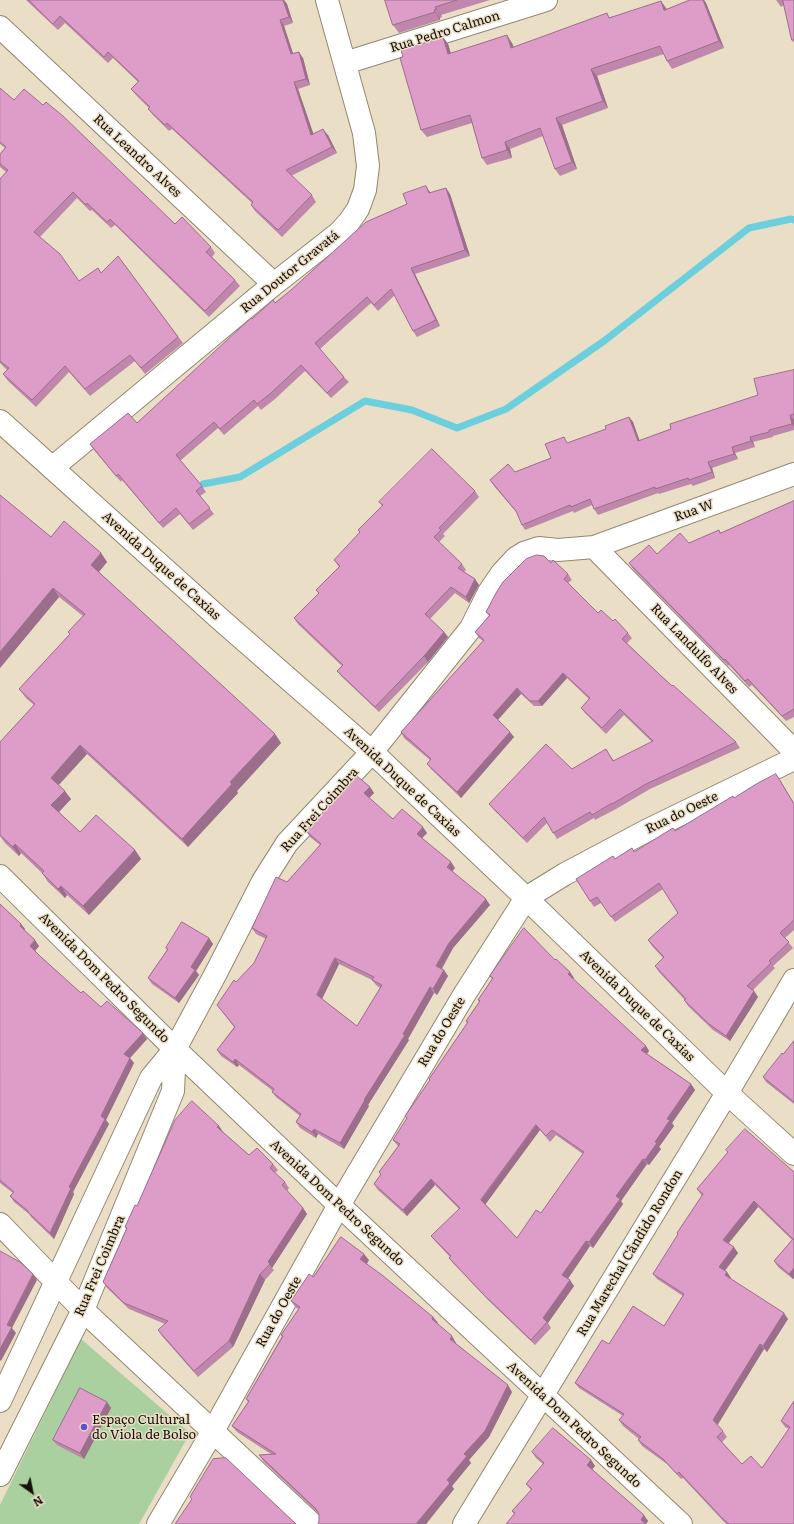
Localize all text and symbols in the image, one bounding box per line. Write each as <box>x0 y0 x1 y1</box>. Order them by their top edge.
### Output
street label: Rua Pedro Calmon <box>388 8 502 56</box>
street label: Rua Leandro Alves <box>90 111 184 201</box>
street label: Rua Doutor Gravatá <box>238 228 342 316</box>
street label: Rua W <box>672 497 716 525</box>
street label: Avenida Duque de Caxias <box>99 509 223 623</box>
street label: Rua Landulfo Alves <box>647 601 741 697</box>
street label: Avenida Duque de Caxias <box>340 724 464 840</box>
street label: Rua Frei Coimbra <box>278 765 362 855</box>
street label: Rua do Oeste <box>643 789 721 837</box>
street label: Avenida Dom Pedro Segundo <box>35 909 173 1047</box>
street label: Avenida Duque de Caxias <box>576 947 698 1065</box>
street label: Rua do Oeste <box>415 994 469 1070</box>
street label: Avenida Dom Pedro Segundo <box>267 1137 407 1269</box>
street label: Rua Marechal Cândido Rondon <box>574 1167 686 1339</box>
street label: Rua Frei Coimbra <box>72 1213 128 1319</box>
street label: Rua do Oeste <box>253 1274 305 1350</box>
street label: Avenida Dom Pedro Segundo <box>504 1359 644 1491</box>
place label: Espaço Cultural do Viola de Bolso <box>92 1412 196 1443</box>
marker: Espaço Cultural do Viola de Bolso <box>79 1422 89 1432</box>
north arrow <box>12 1472 52 1512</box>
text: N <box>30 1493 47 1511</box>

